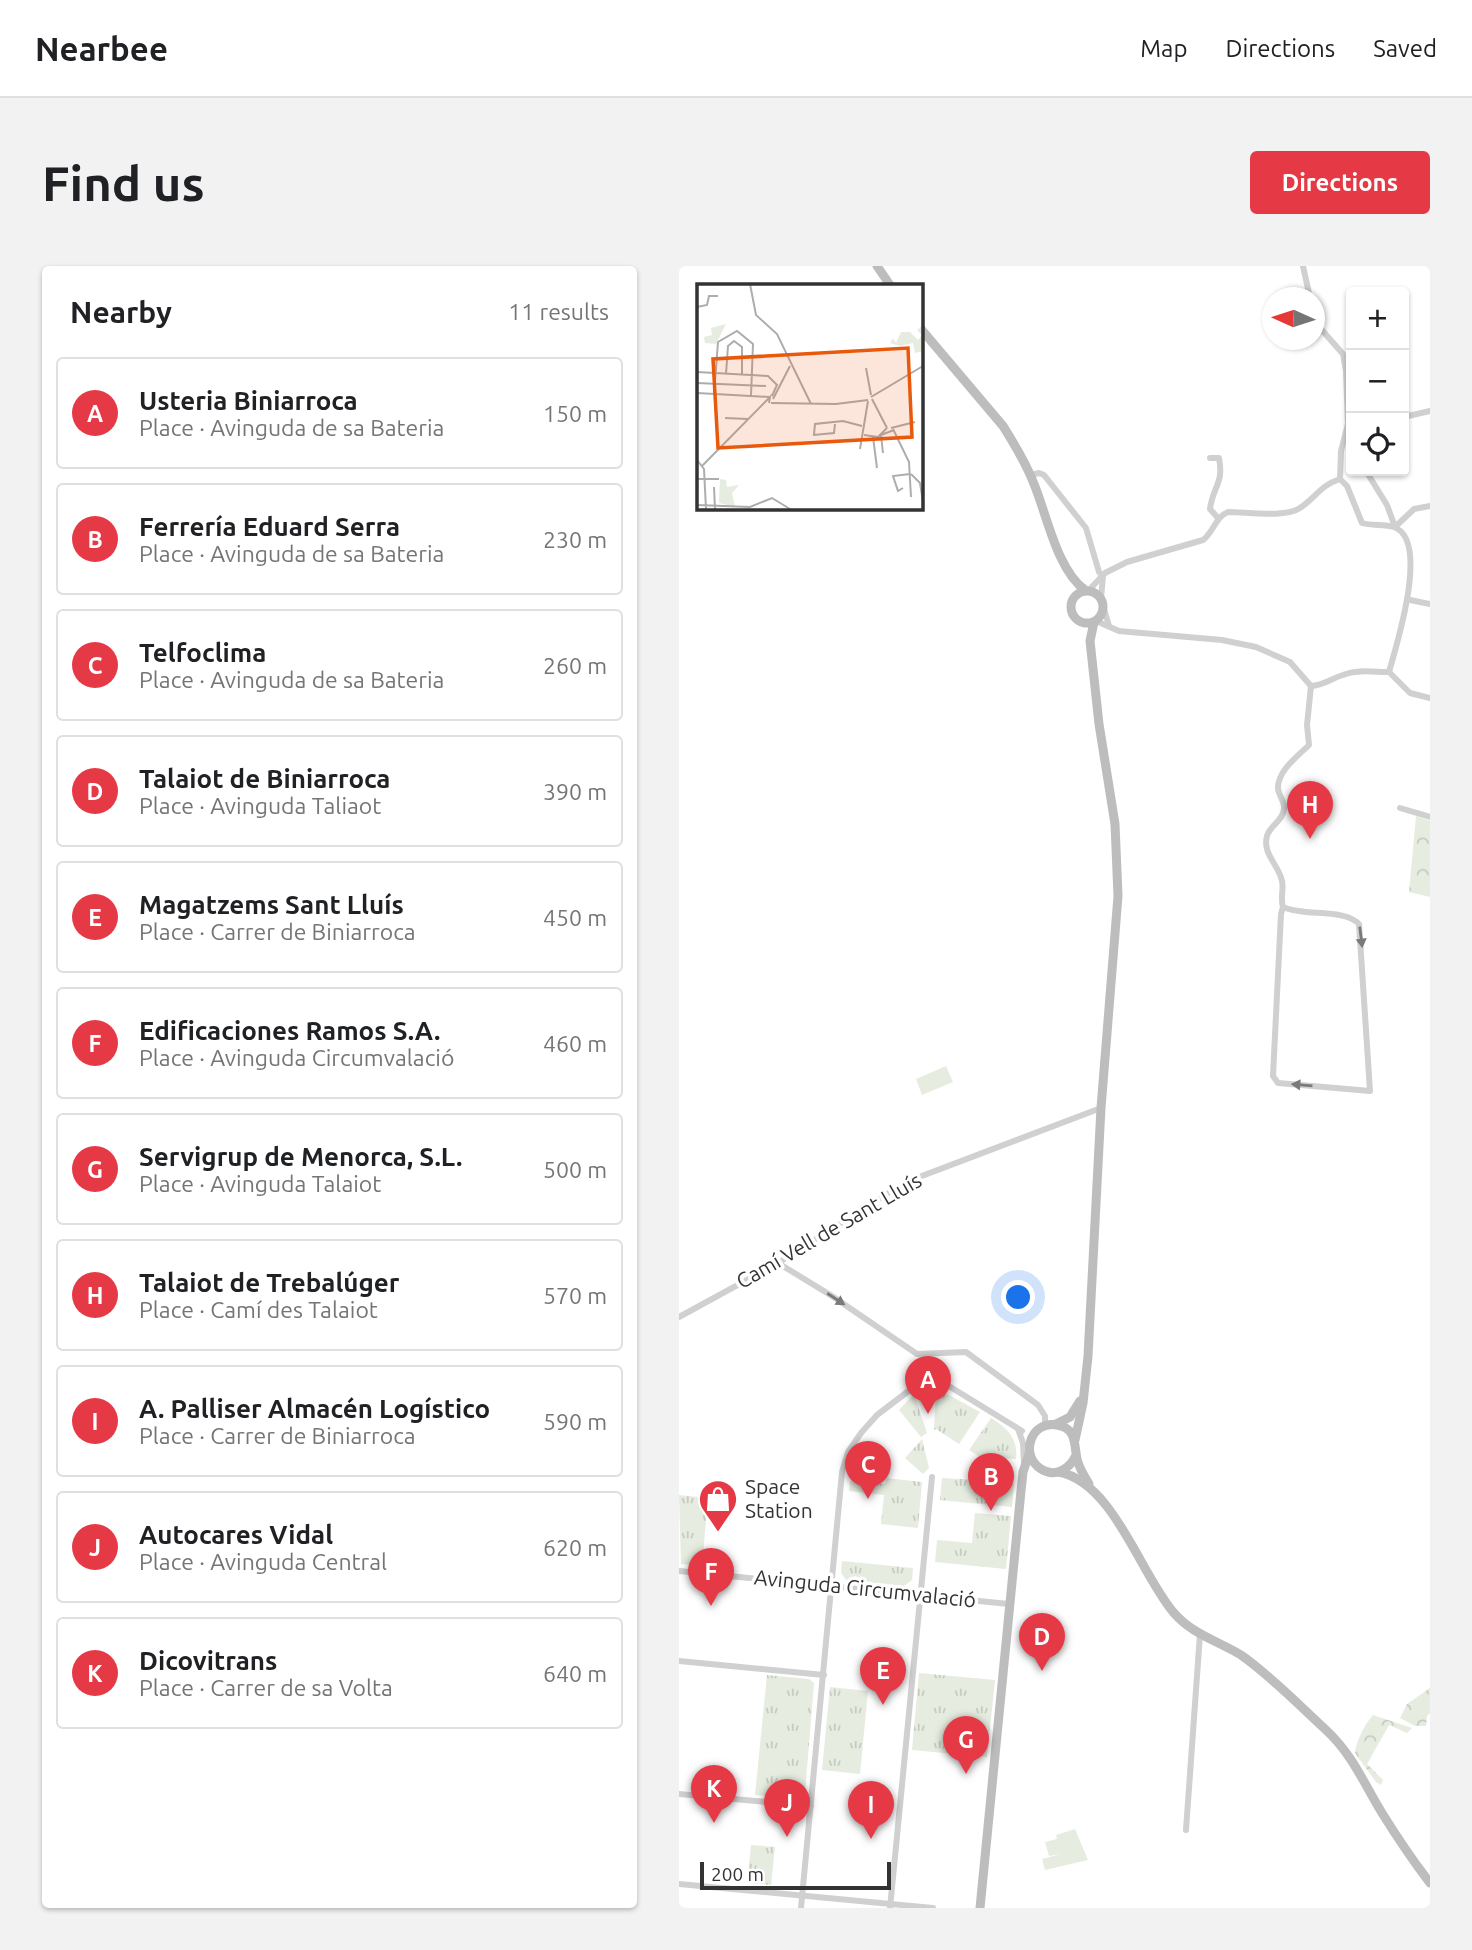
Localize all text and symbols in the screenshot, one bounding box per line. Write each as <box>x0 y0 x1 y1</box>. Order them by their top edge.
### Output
text: Nearbee <box>35 30 168 67</box>
text: Map <box>1140 35 1187 62</box>
text: Directions <box>1225 35 1335 62</box>
text: Saved <box>1373 35 1437 62</box>
button: Directions <box>1250 151 1430 214</box>
text: Find us <box>42 155 205 210</box>
inset map <box>697 284 922 509</box>
north arrow <box>1262 287 1325 350</box>
map controls <box>1346 287 1409 476</box>
button: + <box>1346 287 1409 350</box>
text: Nearby <box>70 295 172 329</box>
text: 11 results <box>508 299 609 324</box>
button: − <box>1346 350 1409 413</box>
text: Usteria Biniarroca <box>139 386 358 415</box>
text: A <box>87 401 103 426</box>
text: 150 m <box>543 401 607 426</box>
button: locate <box>1346 413 1409 476</box>
text: Place · Avinguda de sa Bateria <box>139 415 444 440</box>
text: Ferrería Eduard Serra <box>139 512 400 541</box>
text: B <box>87 527 103 552</box>
text: 230 m <box>543 527 607 552</box>
text: Place · Avinguda de sa Bateria <box>139 541 444 566</box>
text: Telfoclima <box>139 638 266 667</box>
text: C <box>88 653 102 678</box>
text: 260 m <box>543 653 607 678</box>
text: Place · Avinguda de sa Bateria <box>139 667 444 692</box>
text: Talaiot de Biniarroca <box>139 764 391 793</box>
text: D <box>87 779 103 804</box>
text: 390 m <box>543 779 607 804</box>
pin: H <box>1287 781 1333 839</box>
text: Place · Avinguda Taliaot <box>139 793 381 818</box>
text: Magatzems Sant Lluís <box>139 890 404 919</box>
text: E <box>88 905 102 930</box>
text: 450 m <box>543 905 607 930</box>
text: Place · Carrer de Biniarroca <box>139 919 416 944</box>
one-way arrow <box>1355 926 1366 948</box>
text: Edificaciones Ramos S.A. <box>139 1016 440 1045</box>
text: F <box>89 1031 101 1056</box>
text: 460 m <box>543 1031 607 1056</box>
text: Place · Avinguda Circumvalació <box>139 1045 454 1070</box>
one-way arrow <box>1291 1079 1313 1090</box>
text: Servigrup de Menorca, S.L. <box>139 1142 462 1171</box>
text: G <box>87 1157 103 1182</box>
text: 500 m <box>543 1157 607 1182</box>
street label: Camí Vell de Sant Lluís <box>732 1167 925 1293</box>
text: Place · Avinguda Talaiot <box>139 1171 381 1196</box>
text: Talaiot de Trebalúger <box>139 1268 400 1297</box>
your location <box>1001 1280 1035 1314</box>
text: H <box>87 1283 103 1308</box>
text: 570 m <box>543 1283 607 1308</box>
one-way arrow <box>827 1292 845 1306</box>
text: Place · Camí des Talaiot <box>139 1297 378 1322</box>
pin: A <box>905 1356 951 1414</box>
text: A. Palliser Almacén Logístico <box>139 1394 490 1423</box>
text: I <box>92 1409 98 1434</box>
text: 590 m <box>543 1409 607 1434</box>
text: Place · Carrer de Biniarroca <box>139 1423 416 1448</box>
pin: C <box>845 1441 891 1499</box>
pin: B <box>968 1453 1014 1511</box>
place label: Space Station <box>745 1474 813 1522</box>
shop icon: Space Station <box>697 1478 739 1533</box>
text: Autocares Vidal <box>139 1520 333 1549</box>
text: J <box>89 1535 101 1560</box>
text: 620 m <box>543 1535 607 1560</box>
pin: F <box>688 1548 734 1606</box>
text: Place · Avinguda Central <box>139 1549 387 1574</box>
street label: Avinguda Circumvalació <box>753 1564 977 1612</box>
pin: D <box>1019 1613 1065 1671</box>
text: Dicovitrans <box>139 1646 277 1675</box>
pin: E <box>860 1647 906 1705</box>
text: K <box>87 1661 103 1686</box>
text: 640 m <box>543 1661 607 1686</box>
text: Place · Carrer de sa Volta <box>139 1675 393 1700</box>
pin: G <box>943 1716 989 1774</box>
pin: K <box>691 1765 737 1823</box>
pin: J <box>764 1779 810 1837</box>
pin: I <box>848 1781 894 1839</box>
scale bar <box>700 1859 891 1891</box>
text: 200 m <box>711 1863 764 1885</box>

